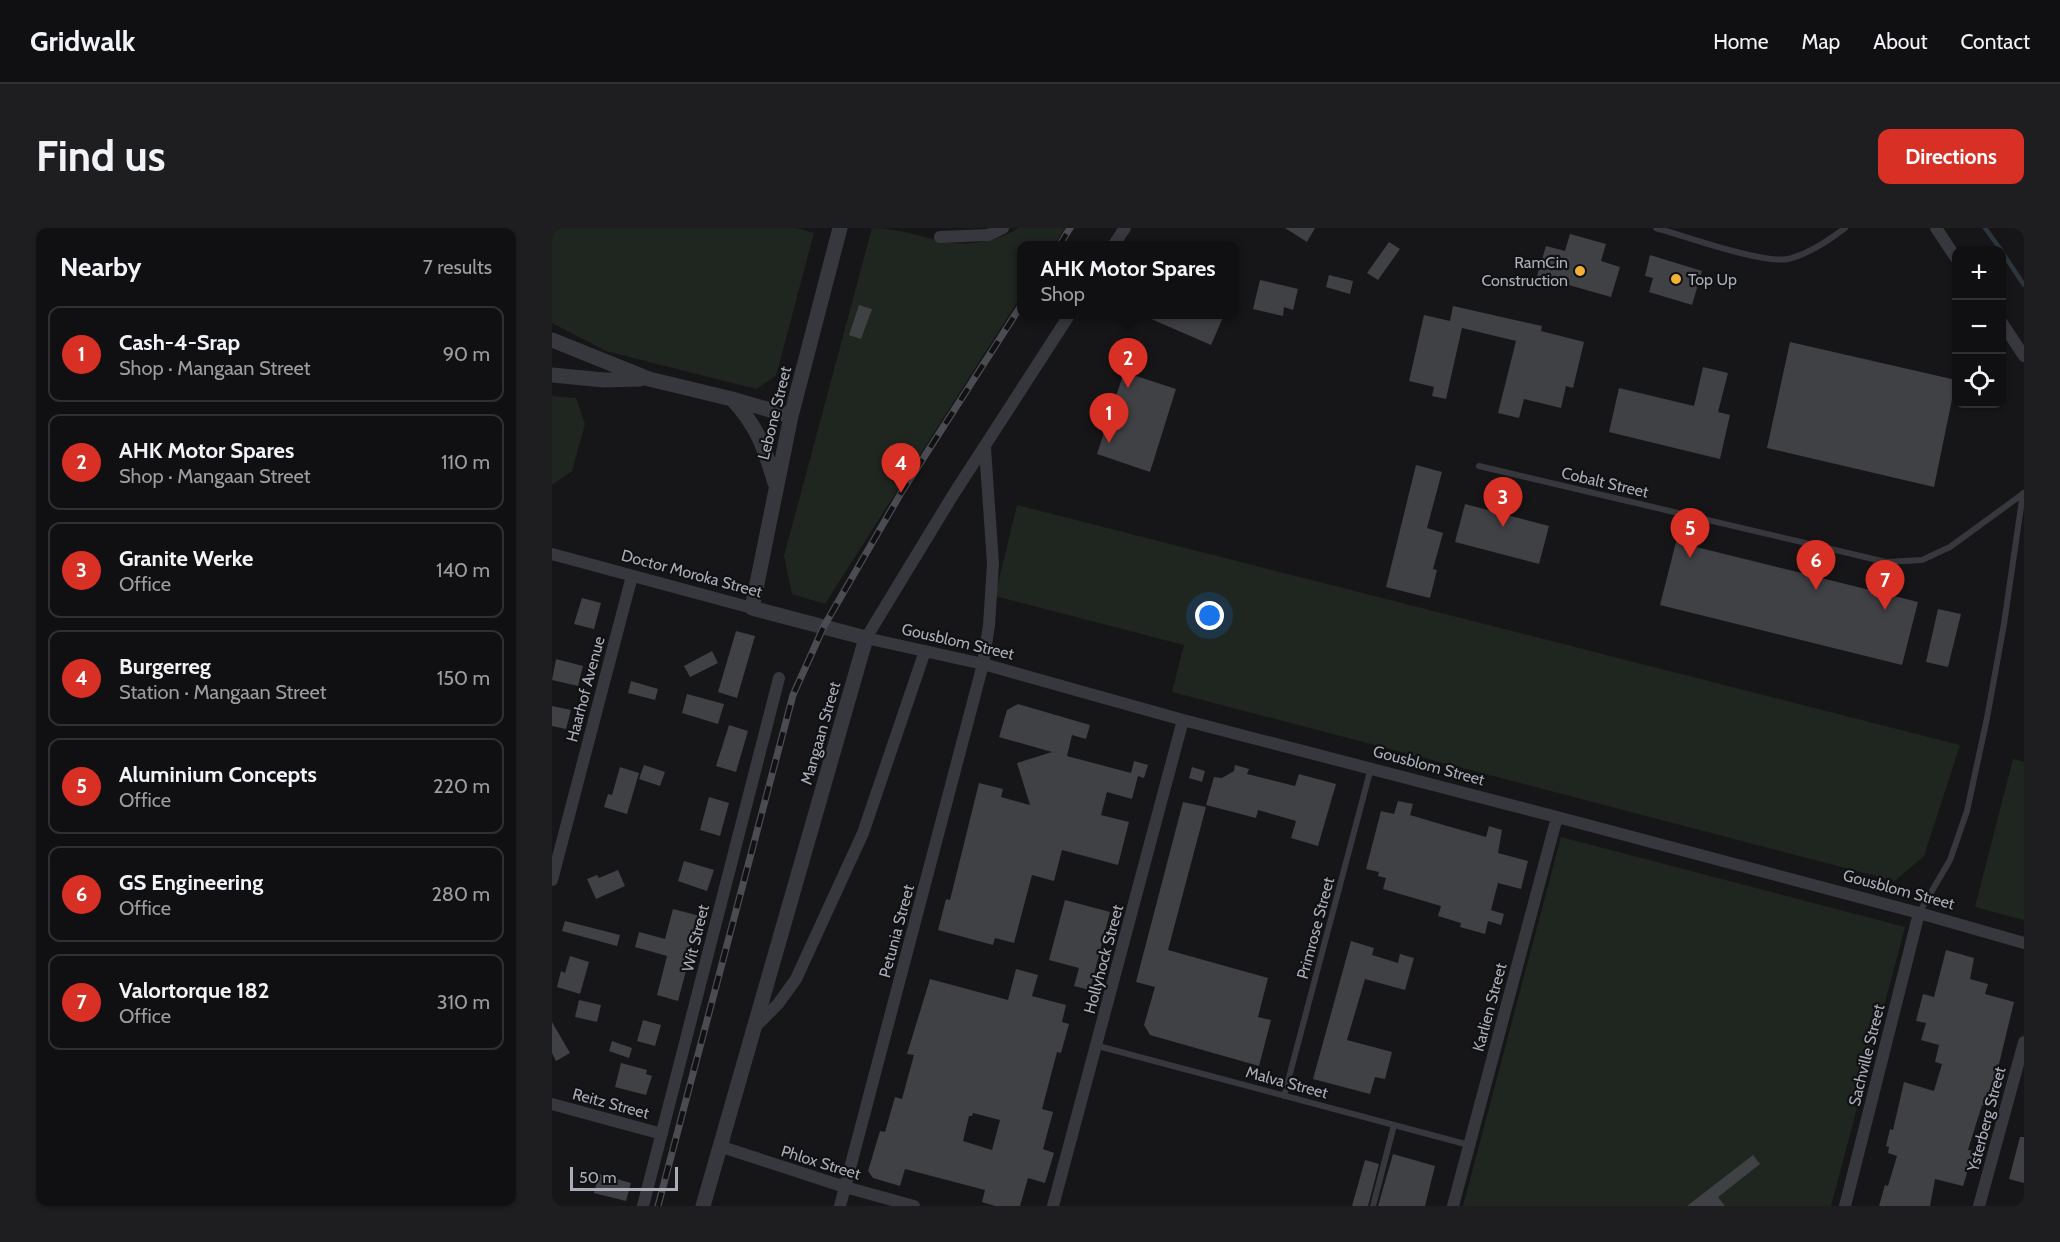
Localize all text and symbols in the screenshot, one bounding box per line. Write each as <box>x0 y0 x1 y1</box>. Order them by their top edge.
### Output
text: Gridwalk <box>30 24 135 58</box>
text: Home <box>1713 29 1769 54</box>
text: Map <box>1802 29 1840 54</box>
text: About <box>1873 29 1927 54</box>
text: Contact <box>1960 29 2030 54</box>
button: Directions <box>1878 129 2024 184</box>
text: Find us <box>36 130 165 182</box>
popup <box>1017 241 1239 319</box>
map controls <box>1952 246 2006 408</box>
button: + <box>1952 246 2006 300</box>
text: Nearby <box>60 251 141 283</box>
place label: RamCin Construction <box>1481 253 1568 290</box>
text: 7 results <box>423 255 492 279</box>
text: AHK Motor Spares <box>1040 255 1216 282</box>
marker: RamCin Construction <box>1573 264 1587 278</box>
place label: Top Up <box>1688 270 1737 289</box>
marker: Top Up <box>1669 272 1683 286</box>
text: Shop <box>1040 282 1085 306</box>
button: − <box>1952 300 2006 354</box>
text: Cash-4-Srap <box>119 329 240 356</box>
pin: 2 <box>1108 338 1148 388</box>
text: 1 <box>78 342 85 366</box>
text: 90 m <box>443 342 490 366</box>
button: locate <box>1952 354 2006 408</box>
text: Shop · Mangaan Street <box>119 356 310 380</box>
street label: Lebone Street <box>754 364 795 462</box>
pin: 1 <box>1090 394 1128 443</box>
text: AHK Motor Spares <box>119 437 294 464</box>
pin: 4 <box>882 444 920 493</box>
text: 2 <box>76 450 87 474</box>
text: 110 m <box>441 450 490 474</box>
street label: Cobalt Street <box>1559 463 1651 502</box>
text: Shop · Mangaan Street <box>119 464 310 488</box>
pin: 3 <box>1484 478 1522 527</box>
pin: 5 <box>1670 508 1710 558</box>
pin: 6 <box>1796 540 1836 590</box>
text: Granite Werke <box>119 545 253 572</box>
street label: Doctor Moroka Street <box>619 546 765 602</box>
text: 3 <box>76 558 87 582</box>
text: 140 m <box>436 558 490 582</box>
pin: 7 <box>1866 560 1904 610</box>
text: Office <box>119 572 171 596</box>
your location <box>1195 601 1224 630</box>
street label: Gousblom Street <box>900 619 1016 664</box>
street label: Haarhof Avenue <box>562 634 609 744</box>
text: Burgerreg <box>119 653 211 680</box>
text: 4 <box>75 666 88 690</box>
text: 150 m <box>437 666 490 690</box>
street label: Mangaan Street <box>797 679 844 787</box>
text: Station · Mangaan Street <box>119 680 327 704</box>
street label: Gousblom Street <box>1371 741 1487 790</box>
text: Aluminium Concepts <box>119 761 317 788</box>
text: 5 <box>76 774 87 798</box>
text: 220 m <box>433 774 490 798</box>
text: Office <box>119 788 171 812</box>
street label: Gousblom Street <box>1841 865 1957 914</box>
text: GS Engineering <box>119 869 263 896</box>
street label: Primrose Street <box>1293 875 1338 981</box>
text: 6 <box>76 882 87 906</box>
text: 280 m <box>431 882 490 906</box>
street label: Petunia Street <box>875 882 918 980</box>
text: Office <box>119 896 171 920</box>
street label: Wit Street <box>678 902 713 974</box>
street label: Hollyhock Street <box>1080 902 1127 1016</box>
street label: Karlien Street <box>1469 960 1511 1053</box>
text: Valortorque 182 <box>119 977 269 1004</box>
text: 7 <box>76 990 87 1014</box>
text: 310 m <box>437 990 490 1014</box>
street label: Sachville Street <box>1845 1002 1888 1108</box>
text: Office <box>119 1004 171 1028</box>
street label: Malva Street <box>1244 1062 1331 1103</box>
street label: Ysterberg Street <box>1963 1064 2010 1175</box>
street label: Reitz Street <box>570 1084 652 1123</box>
street label: Phlox Street <box>779 1141 864 1184</box>
scale bar <box>570 1164 678 1192</box>
text: 50 m <box>579 1168 616 1187</box>

